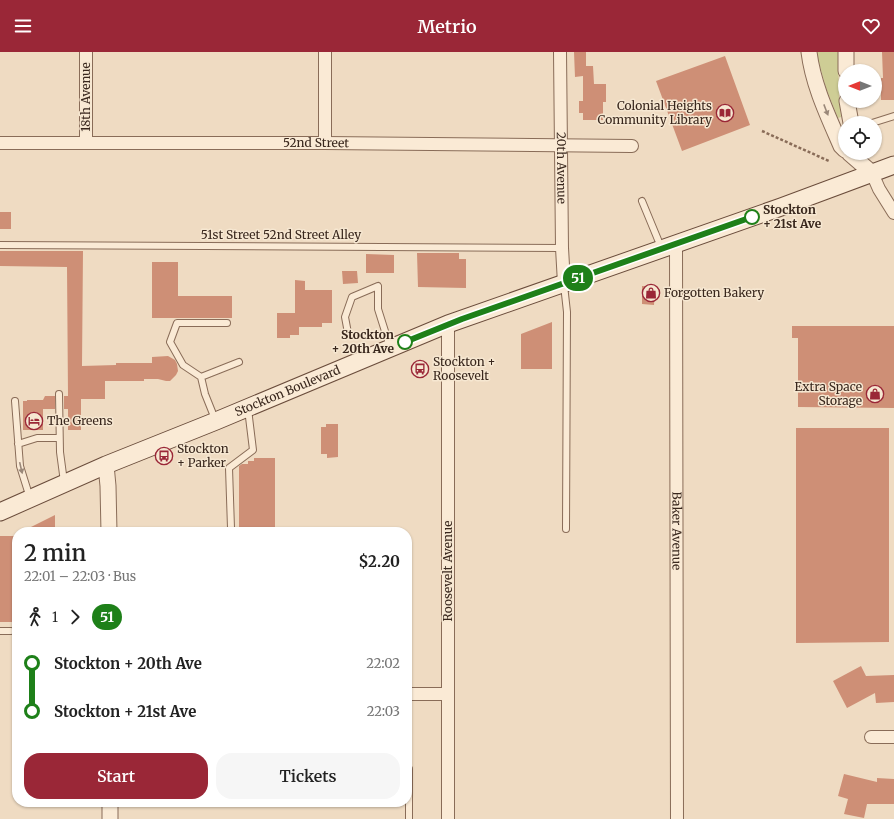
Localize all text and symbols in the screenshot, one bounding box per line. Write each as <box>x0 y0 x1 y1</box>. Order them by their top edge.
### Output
icon: menu <box>12 15 34 37</box>
text: Metrio <box>417 15 477 38</box>
icon: heart <box>860 15 882 37</box>
street label: 18th Avenue <box>78 62 93 132</box>
north arrow <box>838 64 882 108</box>
map controls <box>838 64 882 160</box>
place label: Colonial Heights Community Library <box>598 98 712 127</box>
library icon: Colonial Heights Community Library <box>715 103 735 123</box>
one-way arrow <box>823 105 829 117</box>
button: locate <box>838 116 882 160</box>
street label: 20th Avenue <box>554 132 570 204</box>
street label: 52nd Street <box>283 135 349 150</box>
place label: Stockton + 21st Ave <box>763 202 822 231</box>
marker: Stockton + 21st Ave <box>744 209 760 225</box>
street label: 51st Street 52nd Street Alley <box>201 227 361 242</box>
line badge: 51 <box>560 265 596 291</box>
text: 51 <box>571 269 585 287</box>
shop icon: Forgotten Bakery <box>641 283 661 303</box>
place label: Forgotten Bakery <box>664 285 764 300</box>
place label: Stockton + 20th Ave <box>331 327 395 356</box>
marker: Stockton + 20th Ave <box>397 334 413 350</box>
place label: Stockton + Roosevelt <box>433 354 496 383</box>
bus stop icon: Stockton + Roosevelt <box>410 359 430 379</box>
street label: Stockton Boulevard <box>232 362 342 419</box>
place label: Extra Space Storage <box>795 379 862 408</box>
shop icon: Extra Space Storage <box>865 384 885 404</box>
hotel icon: The Greens <box>24 411 44 431</box>
place label: The Greens <box>47 413 113 428</box>
place label: Stockton + Parker <box>177 441 229 470</box>
bus stop icon: Stockton + Parker <box>154 446 174 466</box>
one-way arrow <box>18 462 24 474</box>
street label: Baker Avenue <box>669 492 685 570</box>
street label: Roosevelt Avenue <box>440 521 455 621</box>
text: 2 min <box>24 539 86 567</box>
text: $2.20 <box>359 552 400 571</box>
text: 22:01 – 22:03 · Bus <box>24 568 136 585</box>
icon: walk <box>24 606 46 628</box>
icon: forward <box>64 606 86 628</box>
text: 51 <box>100 608 114 626</box>
text: 1 <box>52 609 58 626</box>
text: Stockton + 20th Ave <box>54 654 202 673</box>
text: 22:02 <box>366 655 400 672</box>
text: Stockton + 21st Ave <box>54 702 196 721</box>
text: 22:03 <box>367 703 400 720</box>
button: Start <box>24 753 208 799</box>
button: Tickets <box>216 753 400 799</box>

